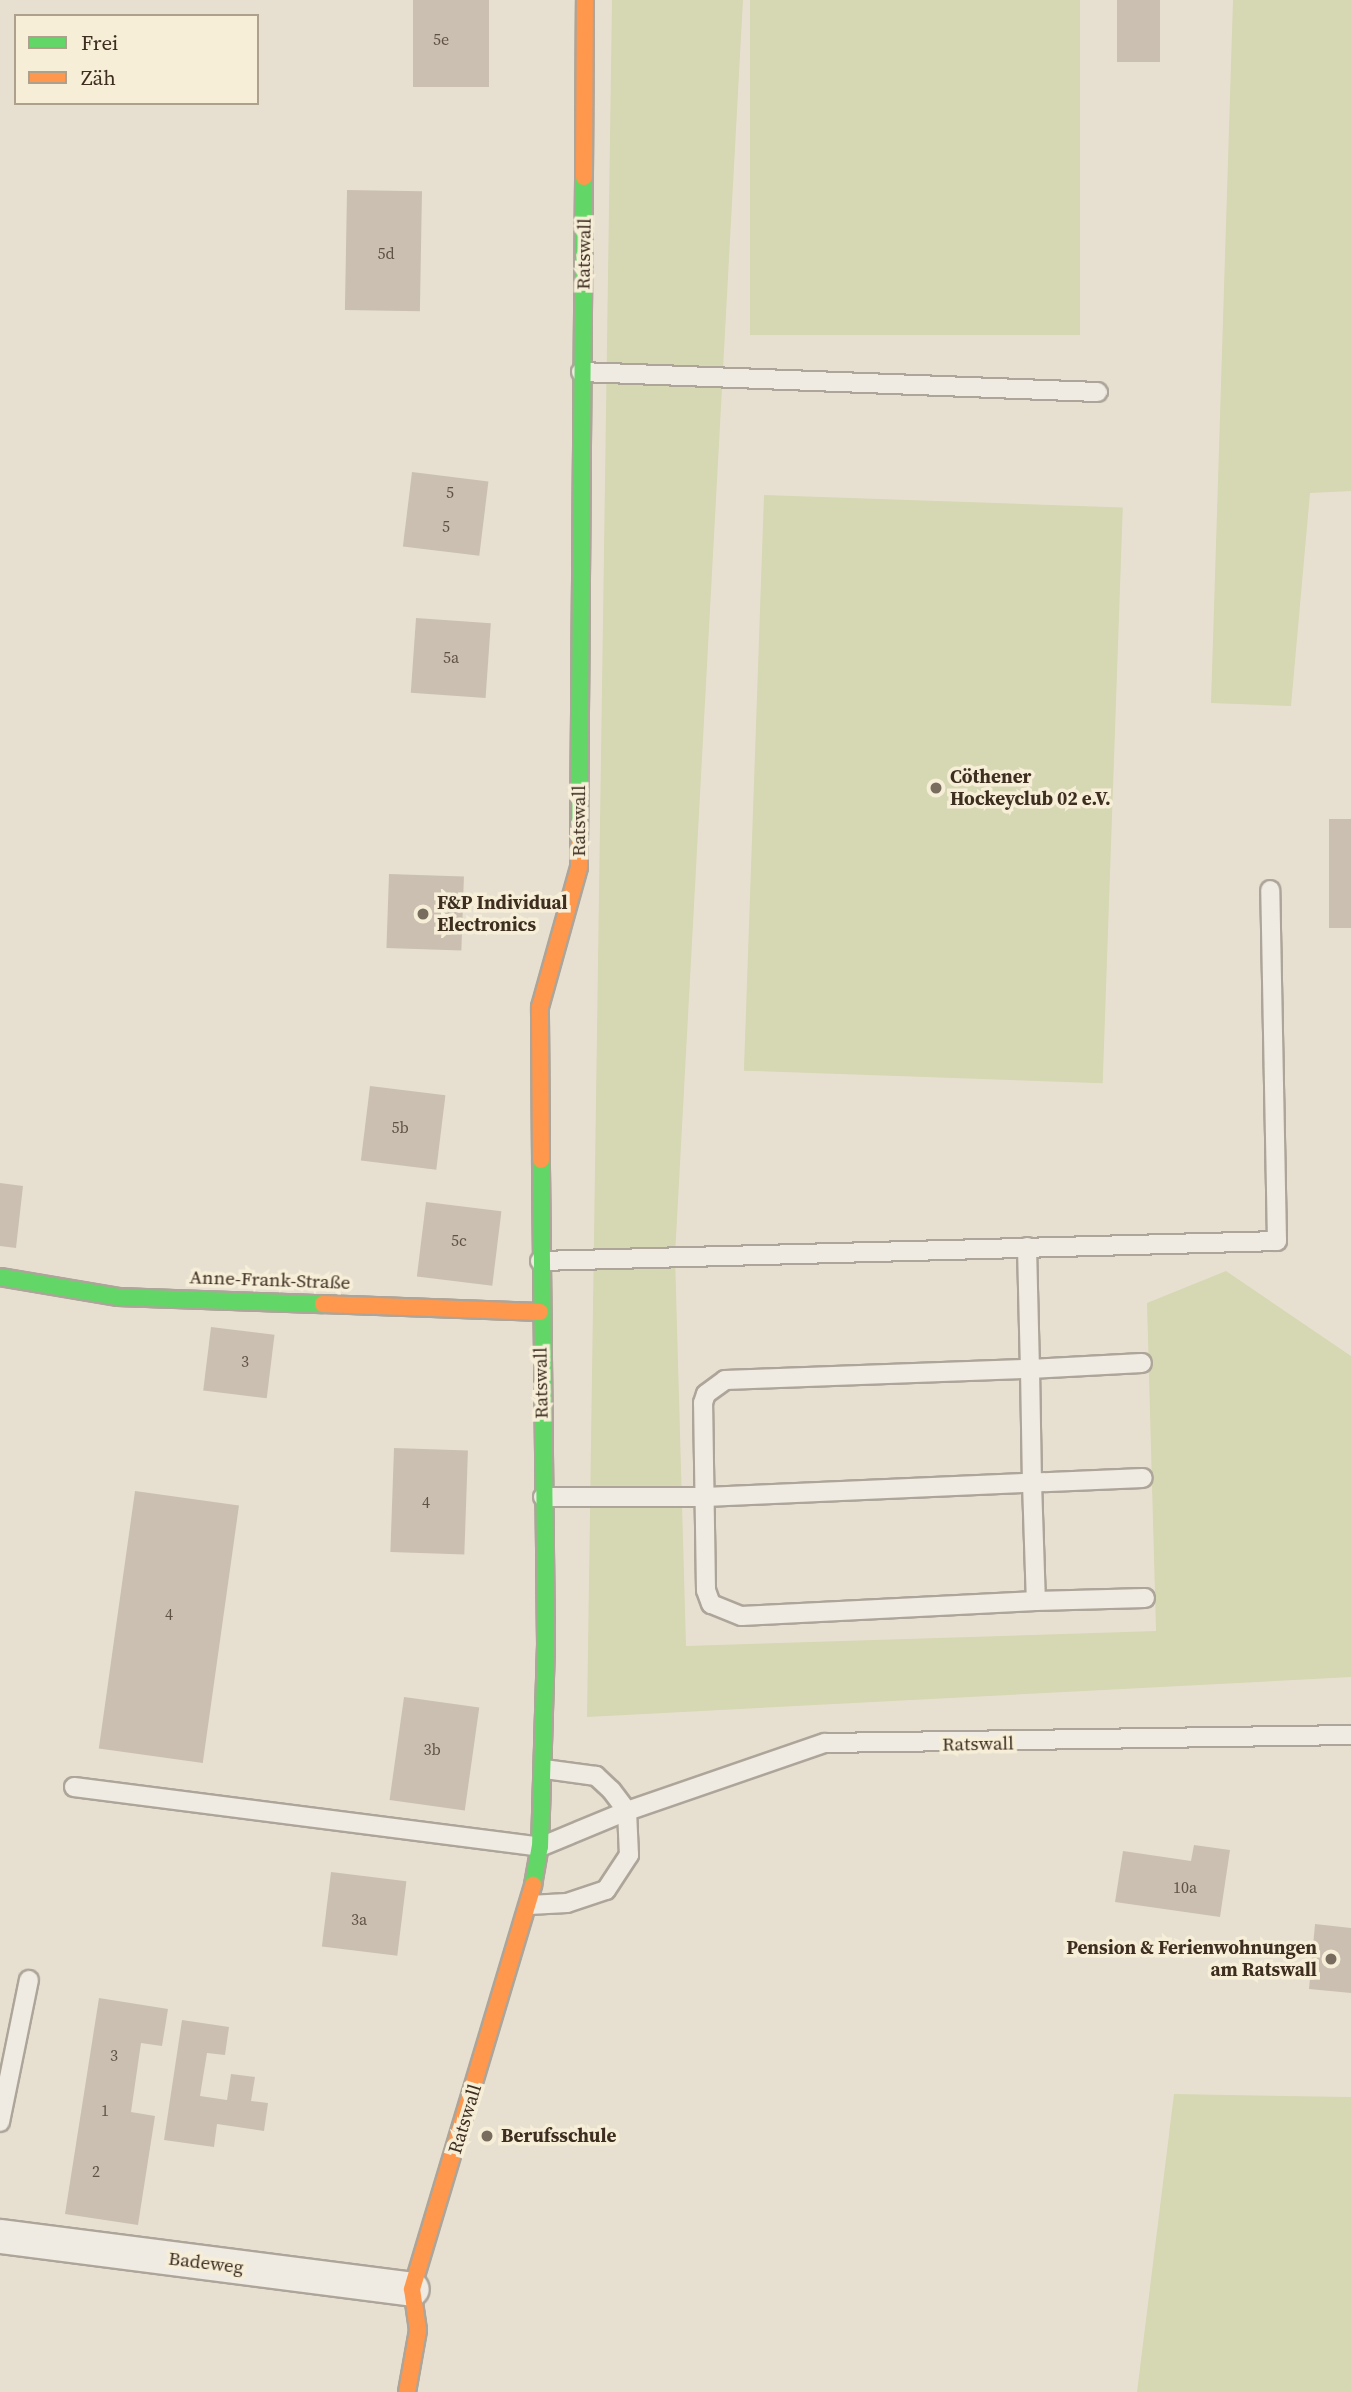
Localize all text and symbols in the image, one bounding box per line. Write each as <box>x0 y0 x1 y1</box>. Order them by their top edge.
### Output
legend <box>14 14 259 105</box>
text: Frei <box>81 28 118 57</box>
house number: 5e <box>433 29 449 49</box>
text: Zäh <box>81 63 116 92</box>
street label: Ratswall <box>572 218 596 290</box>
house number: 5d <box>377 243 395 263</box>
house number: 5 <box>446 482 454 502</box>
house number: 5 <box>442 516 450 536</box>
house number: 5a <box>443 647 459 667</box>
place label: Cöthener Hockeyclub 02 e.V. <box>950 766 1111 810</box>
marker: Cöthener Hockeyclub 02 e.V. <box>928 780 944 796</box>
street label: Ratswall <box>568 785 590 857</box>
place label: F&P Individual Electronics <box>437 892 568 936</box>
marker: F&P Individual Electronics <box>415 906 431 922</box>
house number: 5b <box>391 1117 409 1137</box>
house number: 5c <box>451 1230 467 1250</box>
street label: Anne-Frank-Straße <box>189 1266 351 1294</box>
street label: Ratswall <box>529 1347 553 1419</box>
house number: 3 <box>241 1351 249 1371</box>
house number: 4 <box>422 1492 430 1512</box>
house number: 4 <box>165 1604 173 1624</box>
street label: Ratswall <box>942 1732 1014 1756</box>
house number: 3b <box>423 1739 441 1759</box>
house number: 10a <box>1173 1877 1197 1897</box>
house number: 3a <box>351 1909 367 1929</box>
place label: Pension & Ferienwohnungen am Ratswall <box>1066 1937 1317 1981</box>
marker: Pension & Ferienwohnungen am Ratswall <box>1323 1951 1339 1967</box>
house number: 3 <box>110 2045 118 2065</box>
street label: Ratswall <box>444 2081 486 2157</box>
house number: 1 <box>101 2100 109 2120</box>
place label: Berufsschule <box>501 2125 616 2147</box>
marker: Berufsschule <box>479 2128 495 2144</box>
house number: 2 <box>92 2161 100 2181</box>
street label: Badeweg <box>167 2247 245 2279</box>

